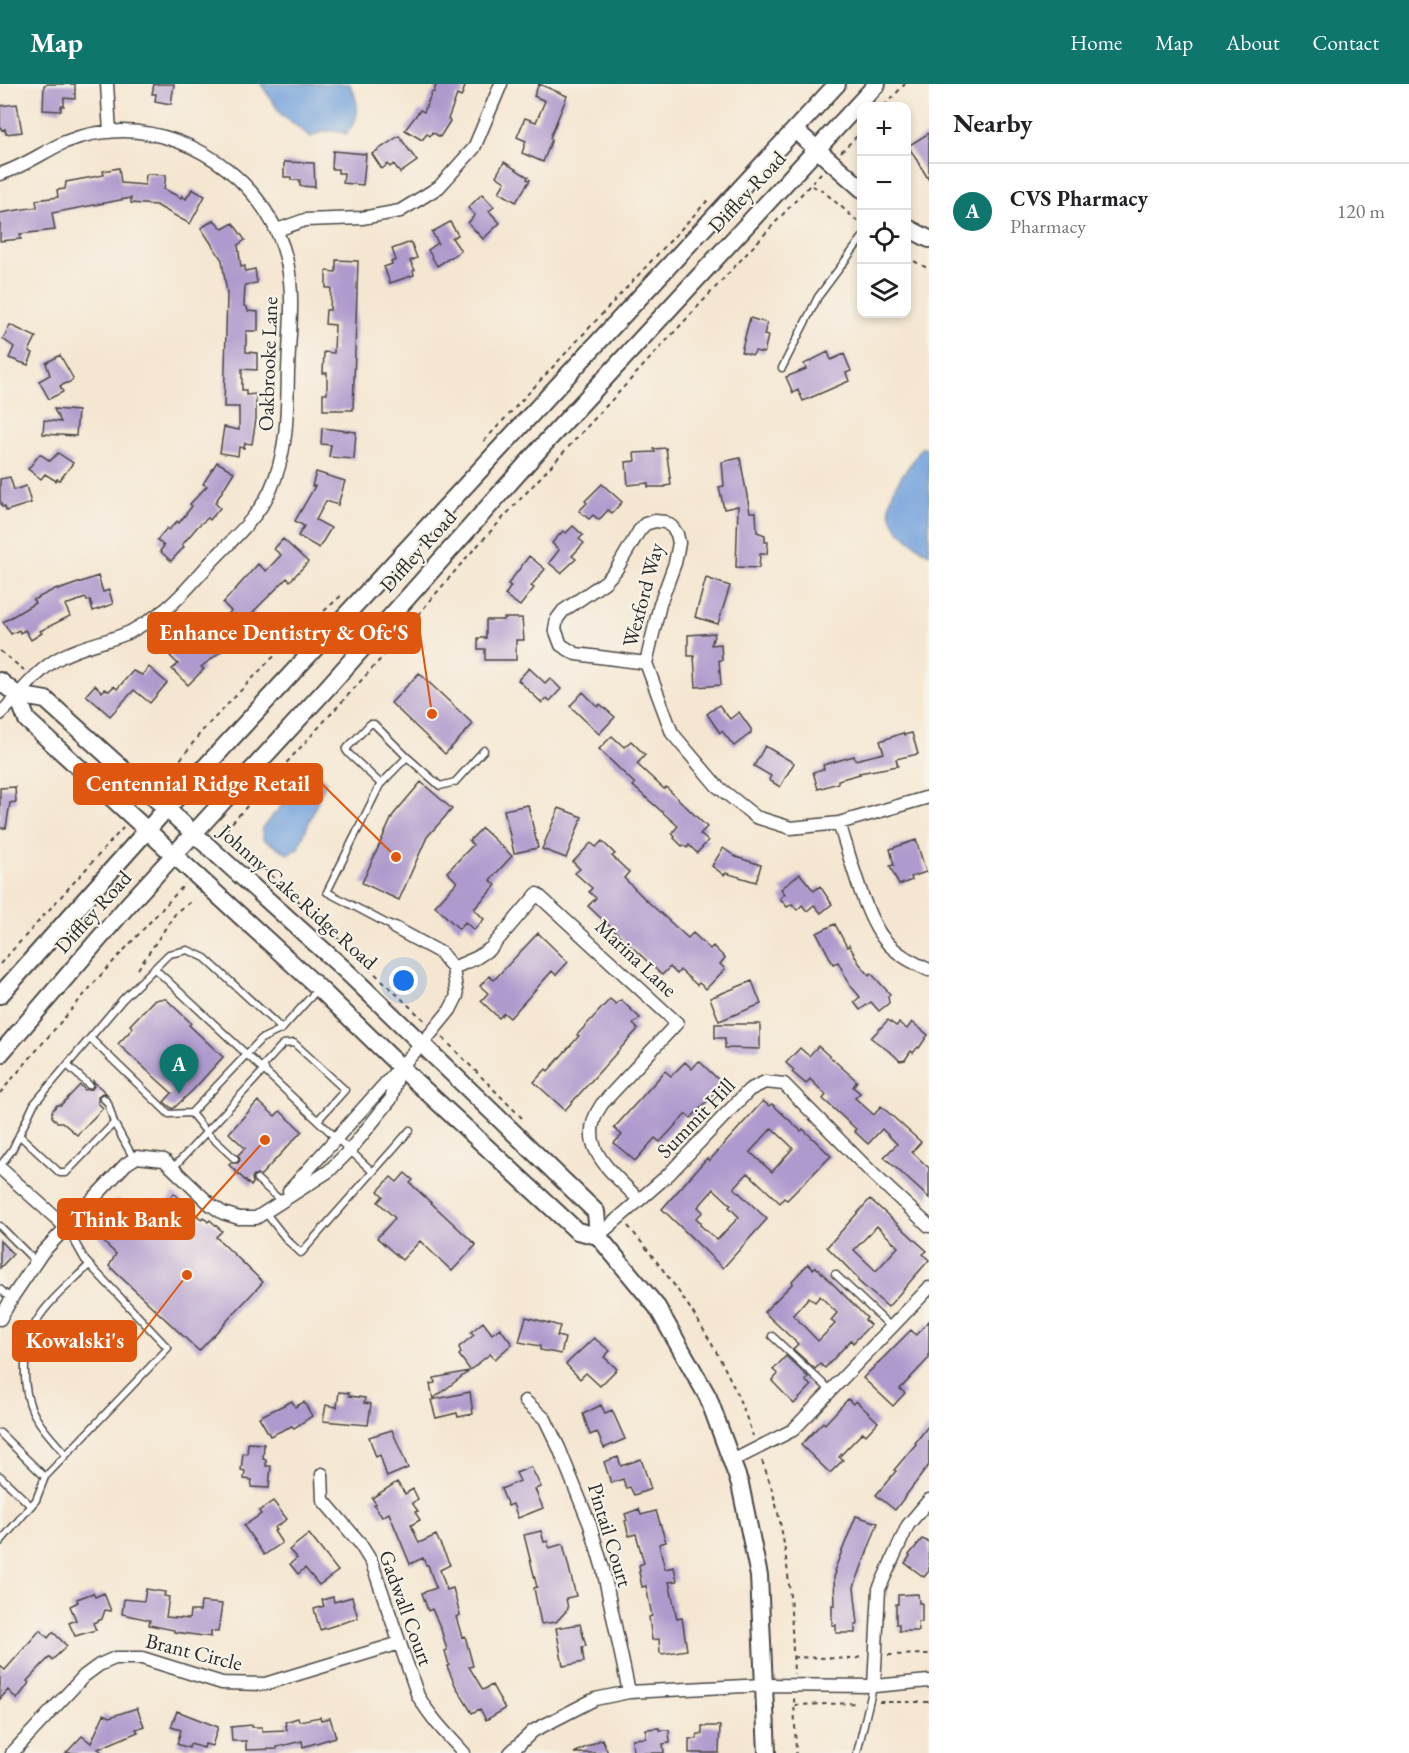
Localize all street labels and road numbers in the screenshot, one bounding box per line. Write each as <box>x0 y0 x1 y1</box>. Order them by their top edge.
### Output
street label: Diffley Road <box>702 145 792 238</box>
street label: Oakbrooke Lane <box>252 296 283 432</box>
street label: Diffley Road <box>373 503 462 598</box>
street label: Wexford Way <box>616 539 670 650</box>
street label: Johnny Cake Ridge Road <box>212 817 384 975</box>
street label: Diffley Road <box>48 864 137 959</box>
street label: Marina Lane <box>590 913 683 1003</box>
street label: Summit Hill <box>651 1072 741 1164</box>
street label: Pintail Court <box>582 1480 639 1590</box>
street label: Gadwall Court <box>373 1546 440 1670</box>
street label: Brant Circle <box>143 1627 245 1677</box>

